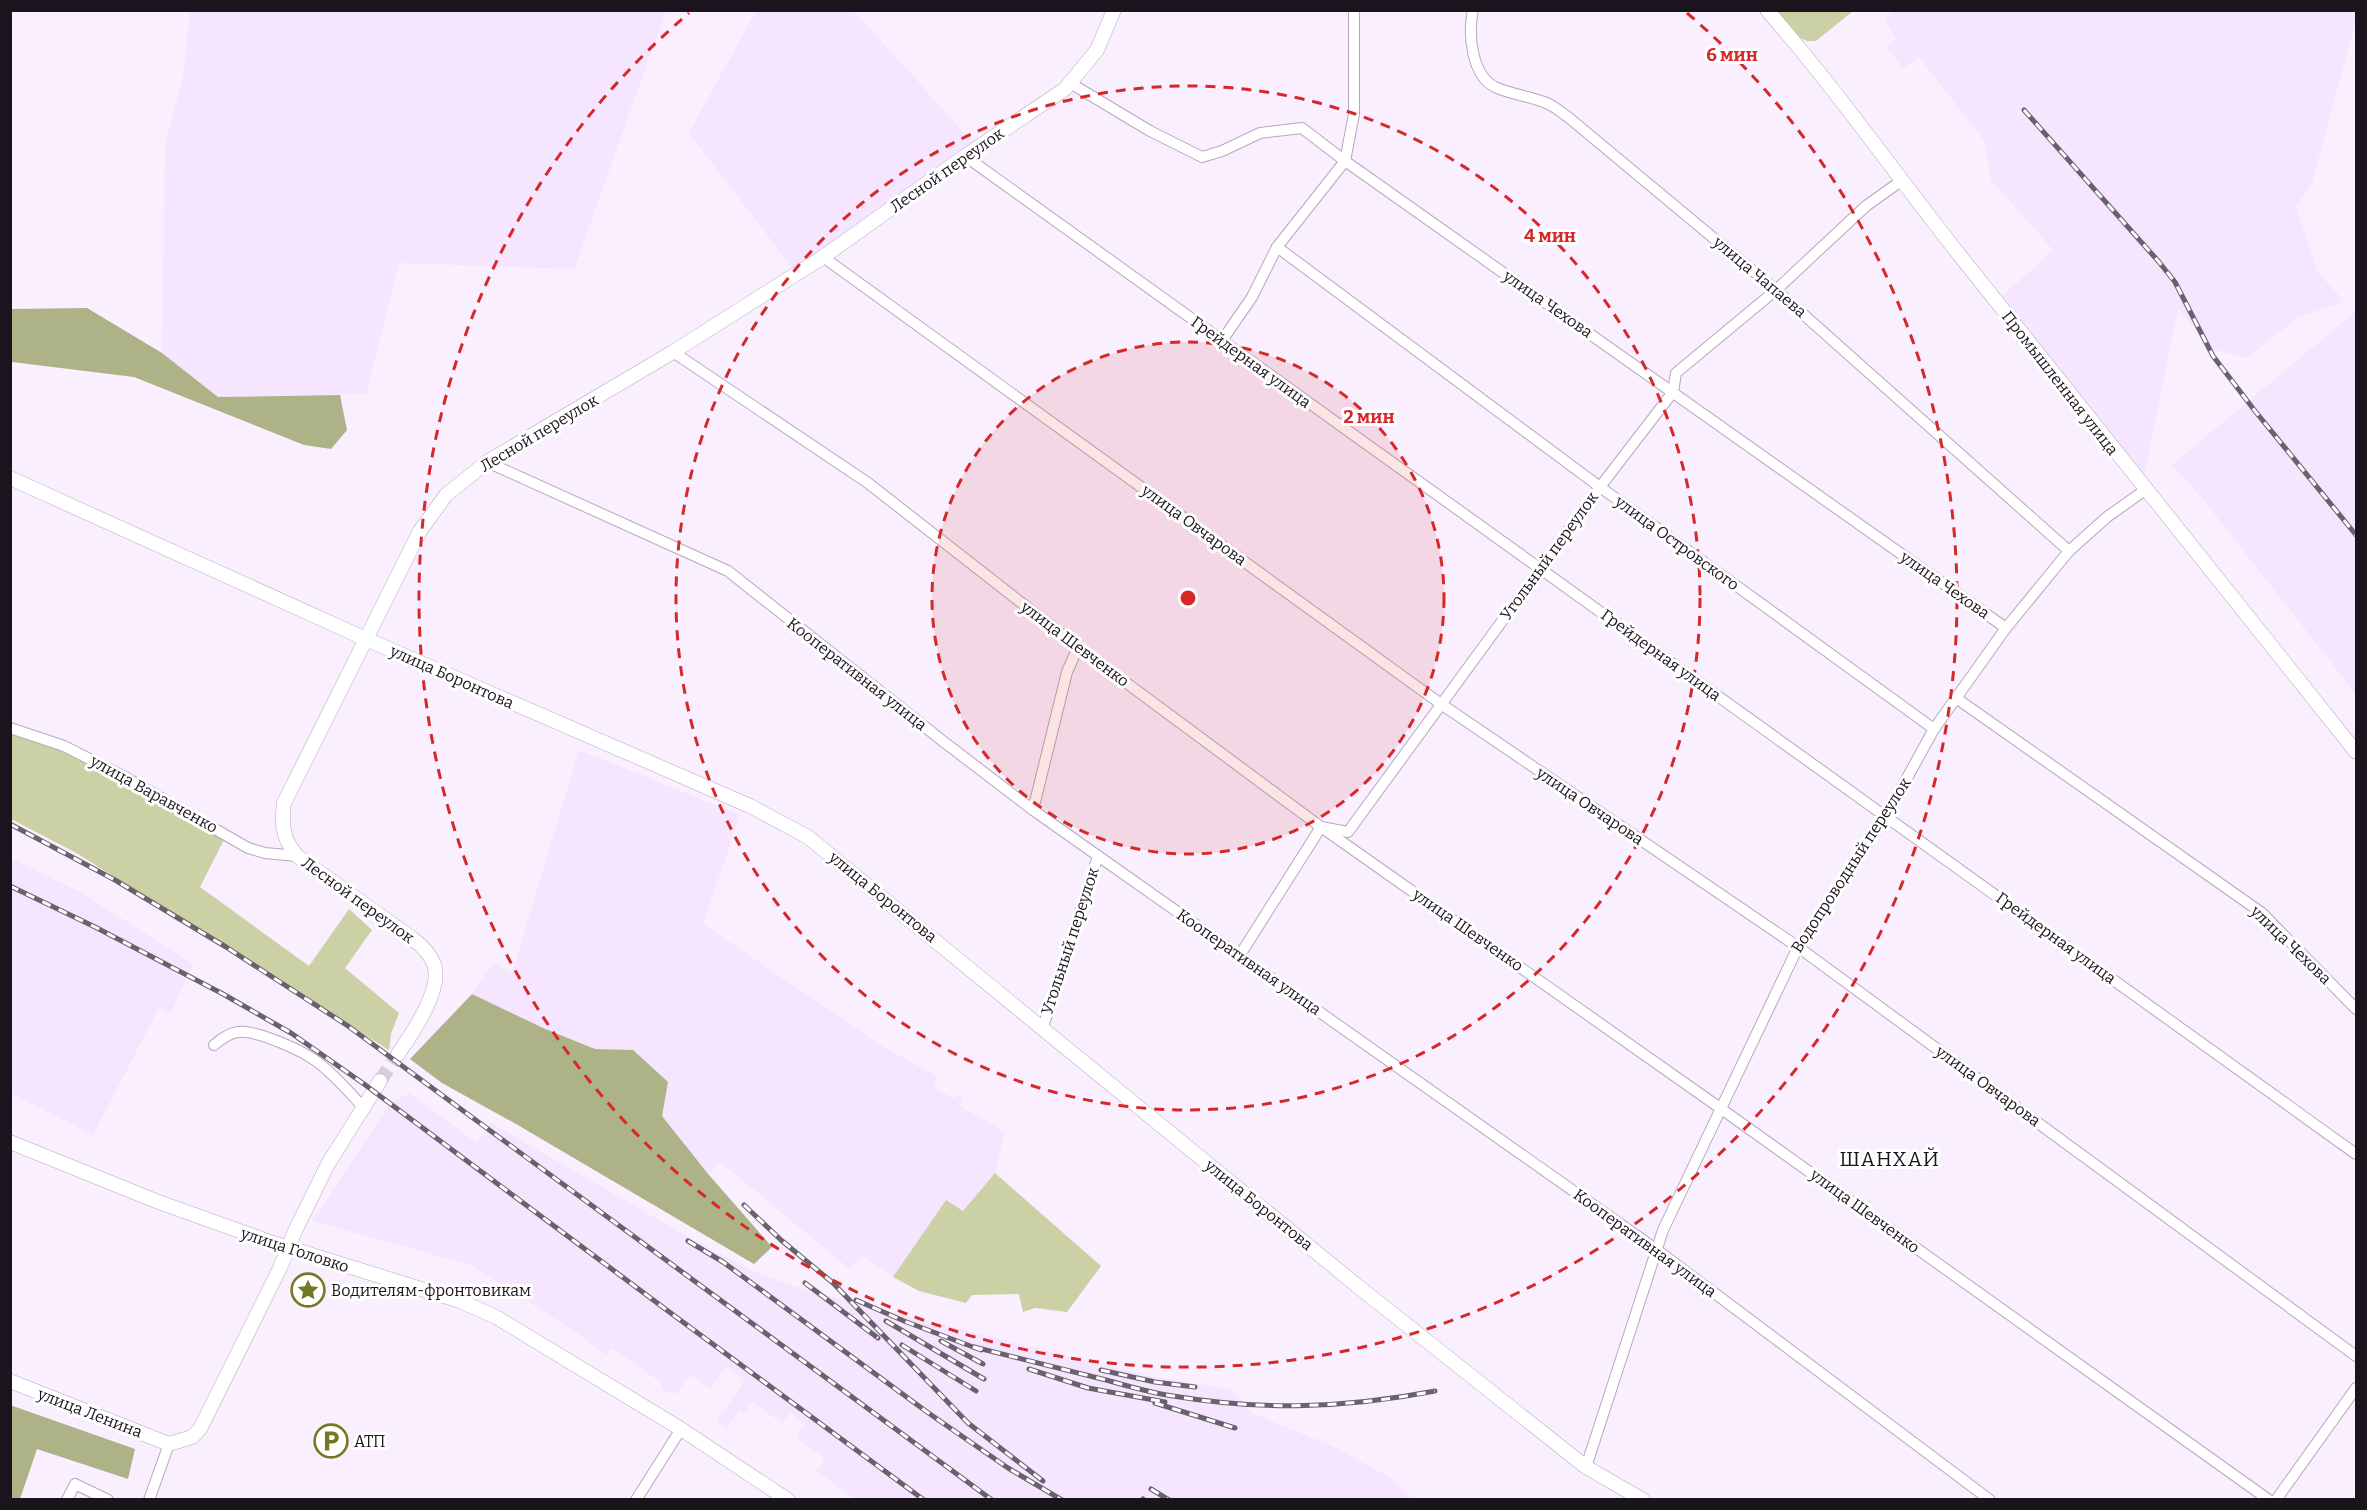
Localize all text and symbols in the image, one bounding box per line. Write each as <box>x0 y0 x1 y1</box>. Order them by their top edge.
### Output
text: 6 мин <box>1706 44 1758 66</box>
street label: Лесной переулок <box>886 123 1008 216</box>
text: 4 мин <box>1524 225 1576 247</box>
street label: улица Чапаева <box>1709 232 1811 322</box>
street label: улица Чехова <box>1499 266 1597 342</box>
street label: Промышленная улица <box>1998 307 2122 459</box>
street label: Грейдерная улица <box>1187 312 1315 412</box>
street label: Лесной переулок <box>476 390 602 476</box>
text: 2 мин <box>1343 406 1395 428</box>
street label: улица Овчарова <box>1137 480 1250 570</box>
street label: Угольный переулок <box>1496 488 1602 624</box>
street label: улица Островского <box>1611 491 1743 594</box>
street label: улица Чехова <box>1896 547 1994 623</box>
centre of rings <box>1178 588 1198 608</box>
street label: улица Шевченко <box>1016 597 1133 691</box>
street label: Грейдерная улица <box>1597 605 1725 705</box>
street label: Кооперативная улица <box>783 614 931 735</box>
street label: улица Боронтова <box>386 641 517 713</box>
street label: улица Варавченко <box>86 751 221 837</box>
street label: улица Овчарова <box>1532 763 1647 849</box>
street label: Водопроводный переулок <box>1787 773 1915 956</box>
street label: улица Боронтова <box>824 847 941 947</box>
street label: Лесной переулок <box>298 853 418 948</box>
street label: Угольный переулок <box>1037 864 1103 1017</box>
street label: улица Шевченко <box>1408 884 1527 975</box>
street label: Грейдерная улица <box>1992 888 2120 988</box>
street label: улица Чехова <box>2246 901 2335 988</box>
street label: Кооперативная улица <box>1173 905 1325 1019</box>
street label: улица Овчарова <box>1931 1041 2044 1131</box>
district label: ШАНХАЙ <box>1839 1147 1941 1171</box>
street label: улица Боронтова <box>1200 1155 1317 1255</box>
street label: улица Шевченко <box>1806 1164 1923 1257</box>
street label: Кооперативная улица <box>1570 1185 1720 1301</box>
street label: улица Головко <box>238 1223 351 1276</box>
place icon: Водителям-фронтовикам <box>290 1272 326 1308</box>
place label: Водителям-фронтовикам <box>331 1281 531 1300</box>
street label: улица Ленина <box>34 1384 145 1442</box>
parking icon: АТП <box>313 1423 349 1459</box>
place label: АТП <box>354 1432 386 1451</box>

